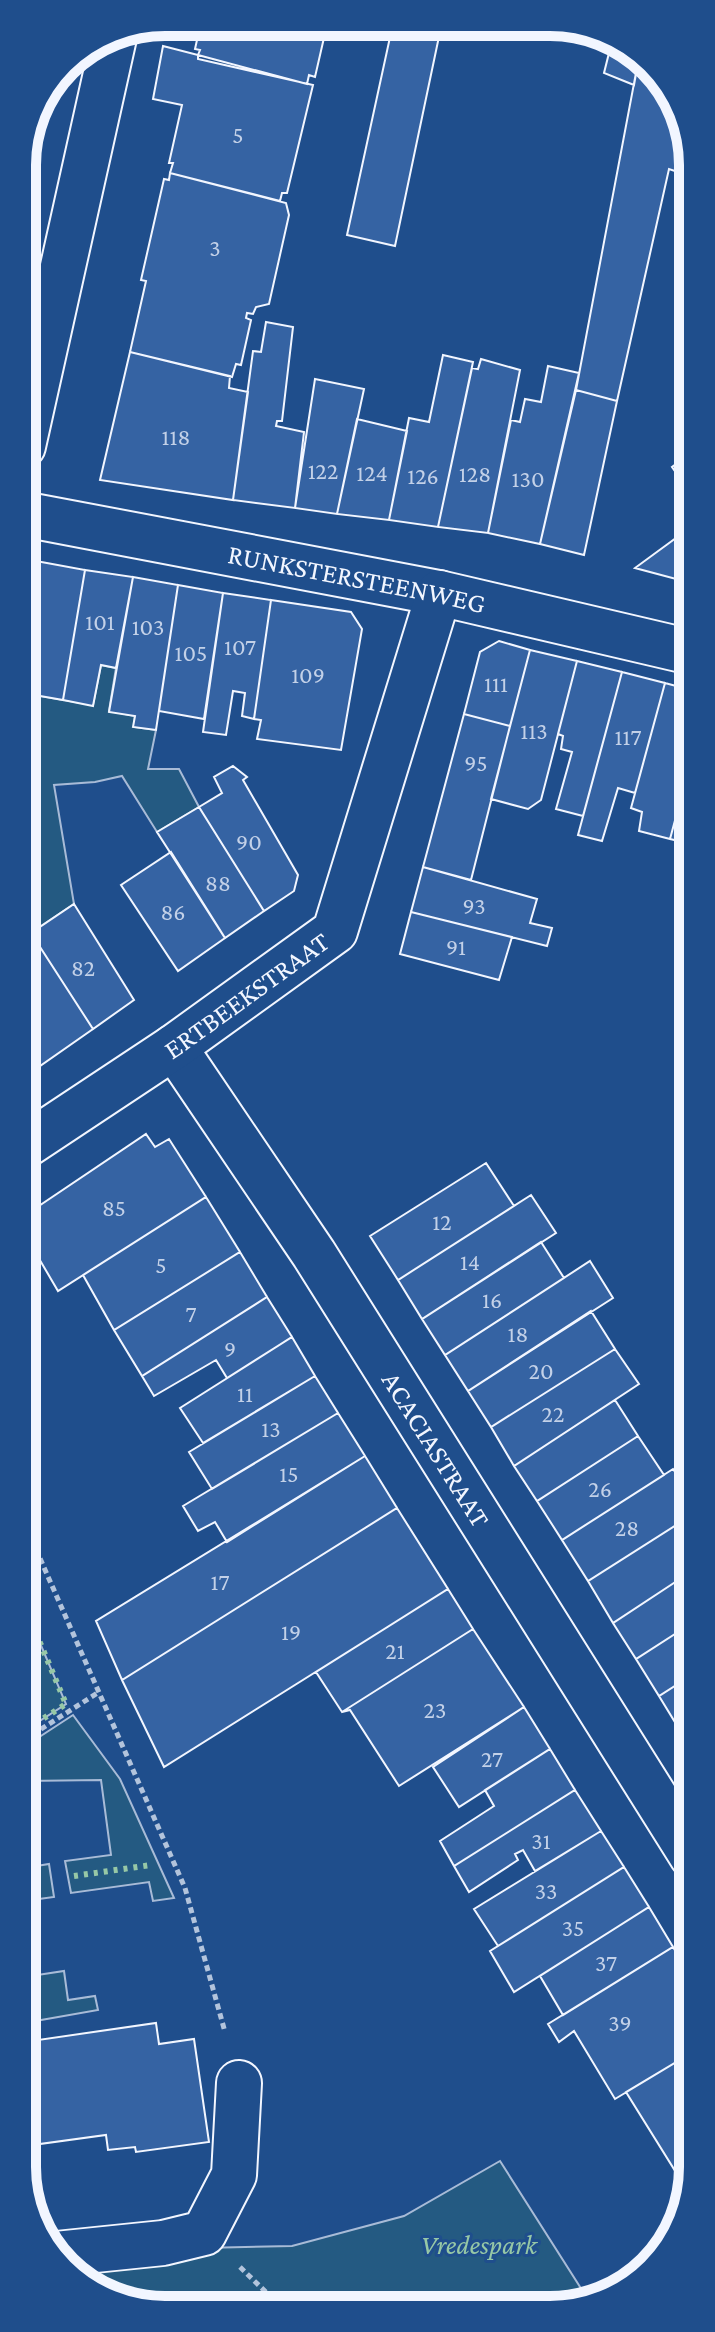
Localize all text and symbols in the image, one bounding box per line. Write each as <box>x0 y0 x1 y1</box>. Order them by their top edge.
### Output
house number: 5 <box>232 121 244 148</box>
house number: 3 <box>209 234 221 261</box>
house number: 118 <box>162 423 190 450</box>
house number: 122 <box>308 457 338 484</box>
house number: 124 <box>356 459 388 486</box>
house number: 128 <box>459 460 491 487</box>
house number: 126 <box>407 462 439 489</box>
house number: 130 <box>512 465 544 492</box>
street label: RUNKSTERSTEENWEG <box>226 538 489 619</box>
house number: 101 <box>85 608 115 635</box>
house number: 103 <box>132 613 164 640</box>
house number: 107 <box>224 633 256 660</box>
house number: 105 <box>175 639 207 666</box>
house number: 109 <box>291 661 325 688</box>
house number: 111 <box>484 670 508 697</box>
house number: 113 <box>520 717 548 744</box>
house number: 117 <box>615 723 642 750</box>
house number: 95 <box>464 749 488 776</box>
house number: 90 <box>236 828 262 855</box>
house number: 88 <box>205 869 231 896</box>
house number: 93 <box>462 892 486 919</box>
house number: 86 <box>160 898 186 925</box>
street label: ERTBEEKSTRAAT <box>158 925 335 1065</box>
house number: 91 <box>446 933 466 960</box>
house number: 82 <box>71 954 95 981</box>
house number: 85 <box>102 1194 126 1221</box>
house number: 12 <box>432 1208 452 1235</box>
house number: 14 <box>460 1248 480 1275</box>
house number: 5 <box>155 1251 167 1278</box>
house number: 16 <box>482 1286 502 1313</box>
house number: 7 <box>185 1300 197 1327</box>
house number: 18 <box>508 1320 528 1347</box>
house number: 9 <box>224 1335 236 1362</box>
house number: 20 <box>528 1357 554 1384</box>
street label: ACACIASTRAAT <box>376 1365 497 1532</box>
house number: 11 <box>237 1380 253 1407</box>
house number: 22 <box>542 1400 564 1427</box>
house number: 13 <box>261 1415 281 1442</box>
house number: 15 <box>279 1460 299 1487</box>
house number: 26 <box>588 1475 612 1502</box>
house number: 28 <box>615 1514 639 1541</box>
house number: 17 <box>210 1568 230 1595</box>
house number: 19 <box>281 1618 301 1645</box>
house number: 21 <box>385 1637 405 1664</box>
house number: 23 <box>424 1696 446 1723</box>
house number: 27 <box>481 1745 503 1772</box>
house number: 31 <box>531 1827 551 1854</box>
house number: 33 <box>535 1877 557 1904</box>
house number: 35 <box>562 1914 584 1941</box>
house number: 37 <box>595 1949 617 1976</box>
house number: 39 <box>608 2009 632 2036</box>
park label: Vredespark <box>421 2229 539 2260</box>

